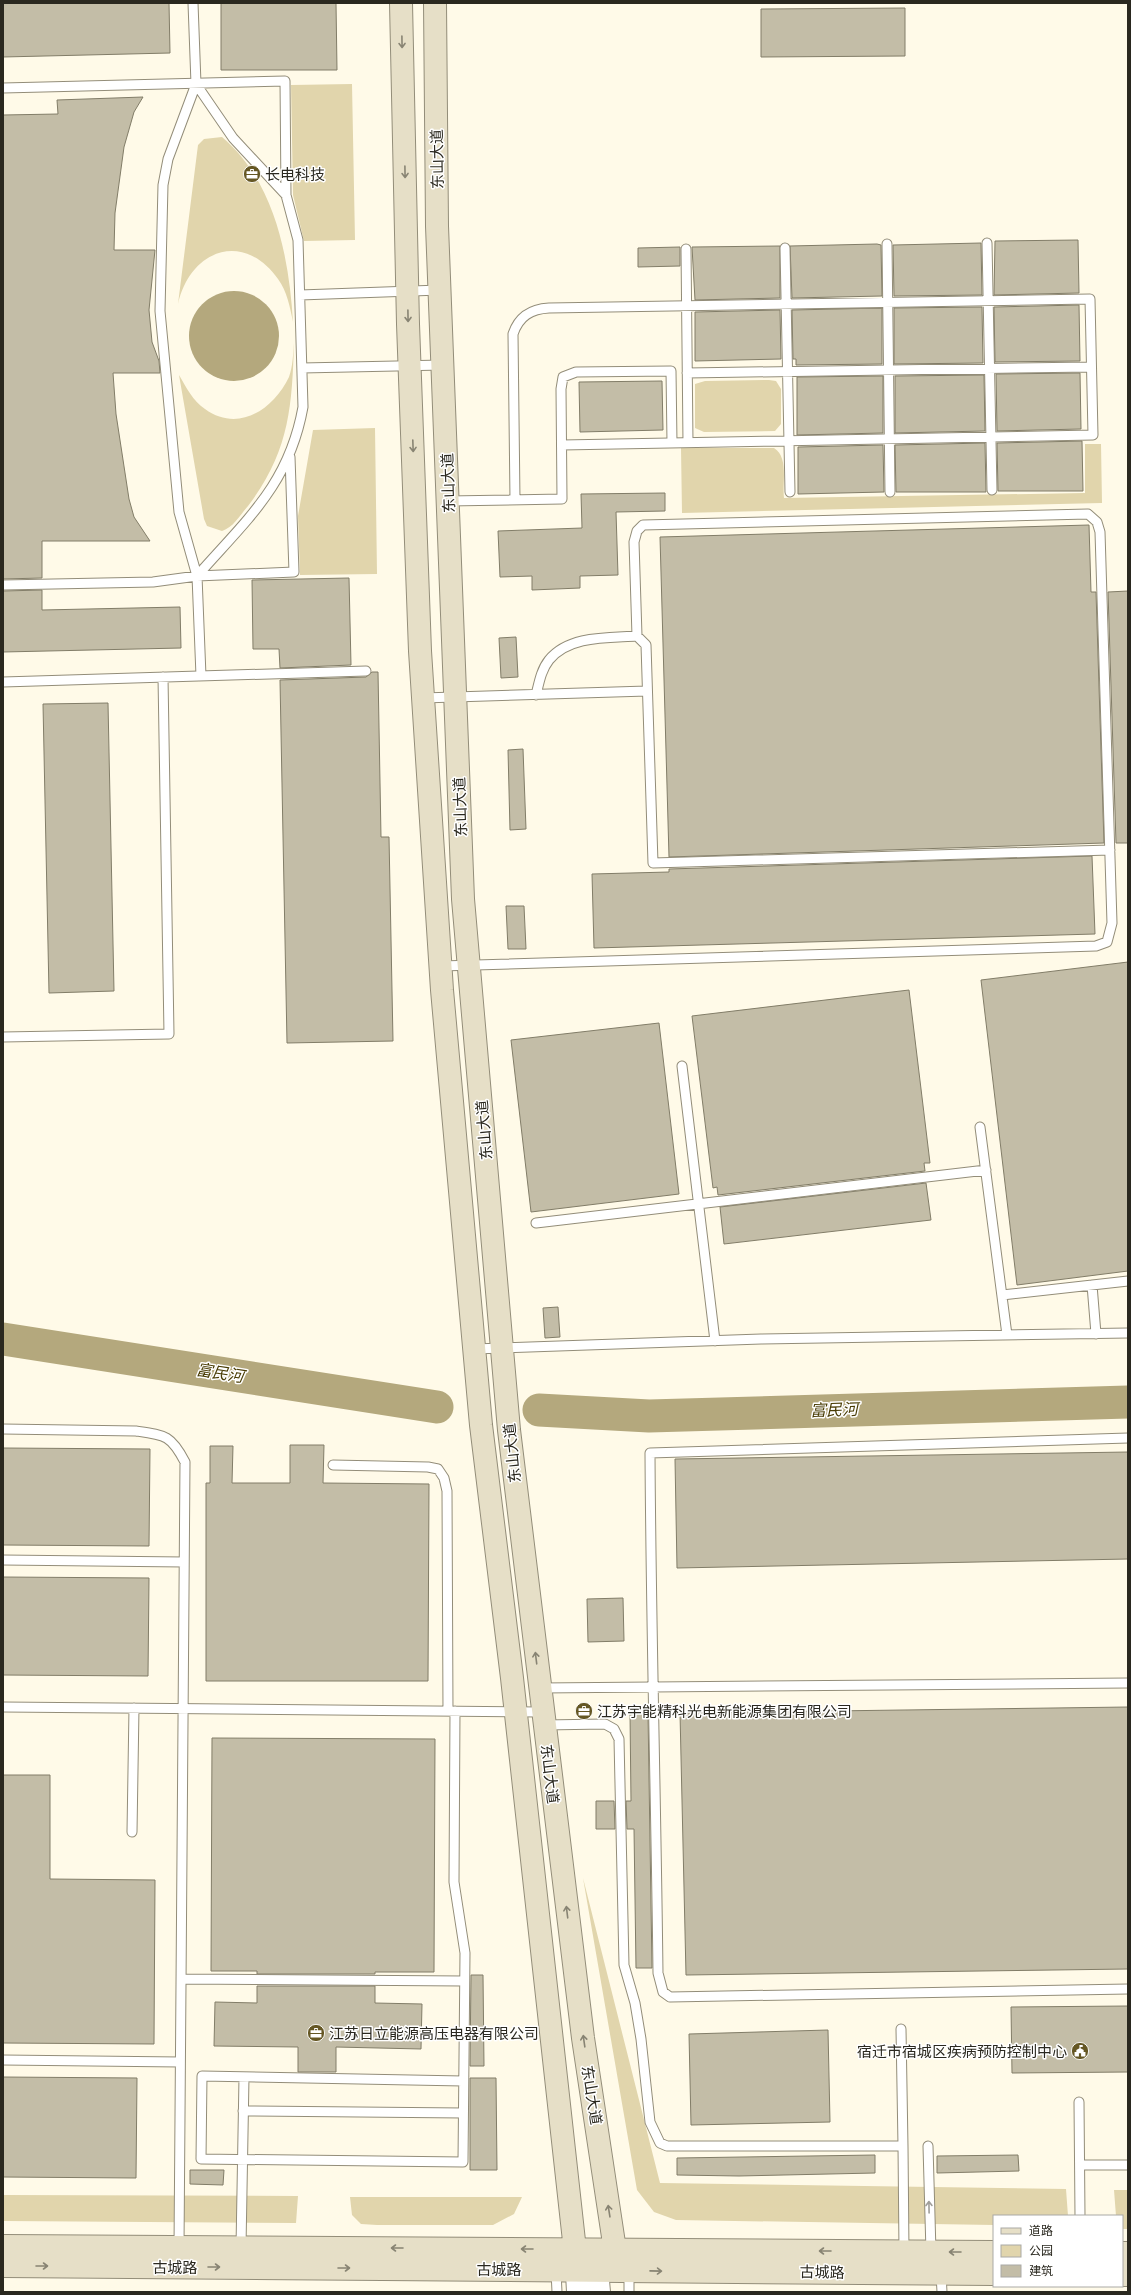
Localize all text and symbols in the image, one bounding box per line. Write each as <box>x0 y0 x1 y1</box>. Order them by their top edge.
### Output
one-way arrow <box>398 35 406 48</box>
street label: 东山大道 <box>427 129 447 189</box>
office icon: 长电科技 <box>242 164 262 184</box>
place label: 长电科技 <box>265 165 325 184</box>
one-way arrow <box>401 165 409 178</box>
one-way arrow <box>404 309 412 322</box>
one-way arrow <box>409 439 416 452</box>
street label: 东山大道 <box>437 453 459 513</box>
street label: 东山大道 <box>449 777 471 837</box>
street label: 东山大道 <box>472 1099 496 1161</box>
water label: 富民河 <box>195 1359 248 1388</box>
water label: 富民河 <box>810 1399 861 1421</box>
street label: 东山大道 <box>499 1422 525 1484</box>
one-way arrow <box>532 1652 539 1665</box>
office icon: 江苏宇能精科光电新能源集团有限公司 <box>574 1701 594 1721</box>
place label: 江苏宇能精科光电新能源集团有限公司 <box>597 1702 852 1721</box>
street label: 东山大道 <box>537 1743 563 1805</box>
one-way arrow <box>563 1906 571 1919</box>
office icon: 江苏日立能源高压电器有限公司 <box>306 2023 326 2043</box>
place label: 江苏日立能源高压电器有限公司 <box>329 2024 539 2043</box>
one-way arrow <box>580 2035 588 2048</box>
public building icon: 宿迁市宿城区疾病预防控制中心 <box>1070 2041 1090 2061</box>
place label: 宿迁市宿城区疾病预防控制中心 <box>857 2042 1067 2061</box>
street label: 东山大道 <box>578 2064 606 2126</box>
one-way arrow <box>926 2201 933 2214</box>
one-way arrow <box>605 2205 613 2218</box>
legend <box>993 2215 1123 2287</box>
text: 道路 <box>1029 2223 1053 2239</box>
text: 公园 <box>1029 2243 1053 2259</box>
one-way arrow <box>391 2245 404 2252</box>
one-way arrow <box>521 2245 534 2253</box>
one-way arrow <box>819 2247 832 2255</box>
one-way arrow <box>949 2248 962 2256</box>
street label: 古城路 <box>152 2258 198 2277</box>
street label: 古城路 <box>476 2260 522 2279</box>
one-way arrow <box>35 2262 48 2270</box>
street label: 古城路 <box>799 2262 845 2282</box>
one-way arrow <box>207 2263 220 2271</box>
text: 建筑 <box>1029 2263 1053 2279</box>
one-way arrow <box>337 2264 350 2272</box>
one-way arrow <box>649 2267 662 2275</box>

